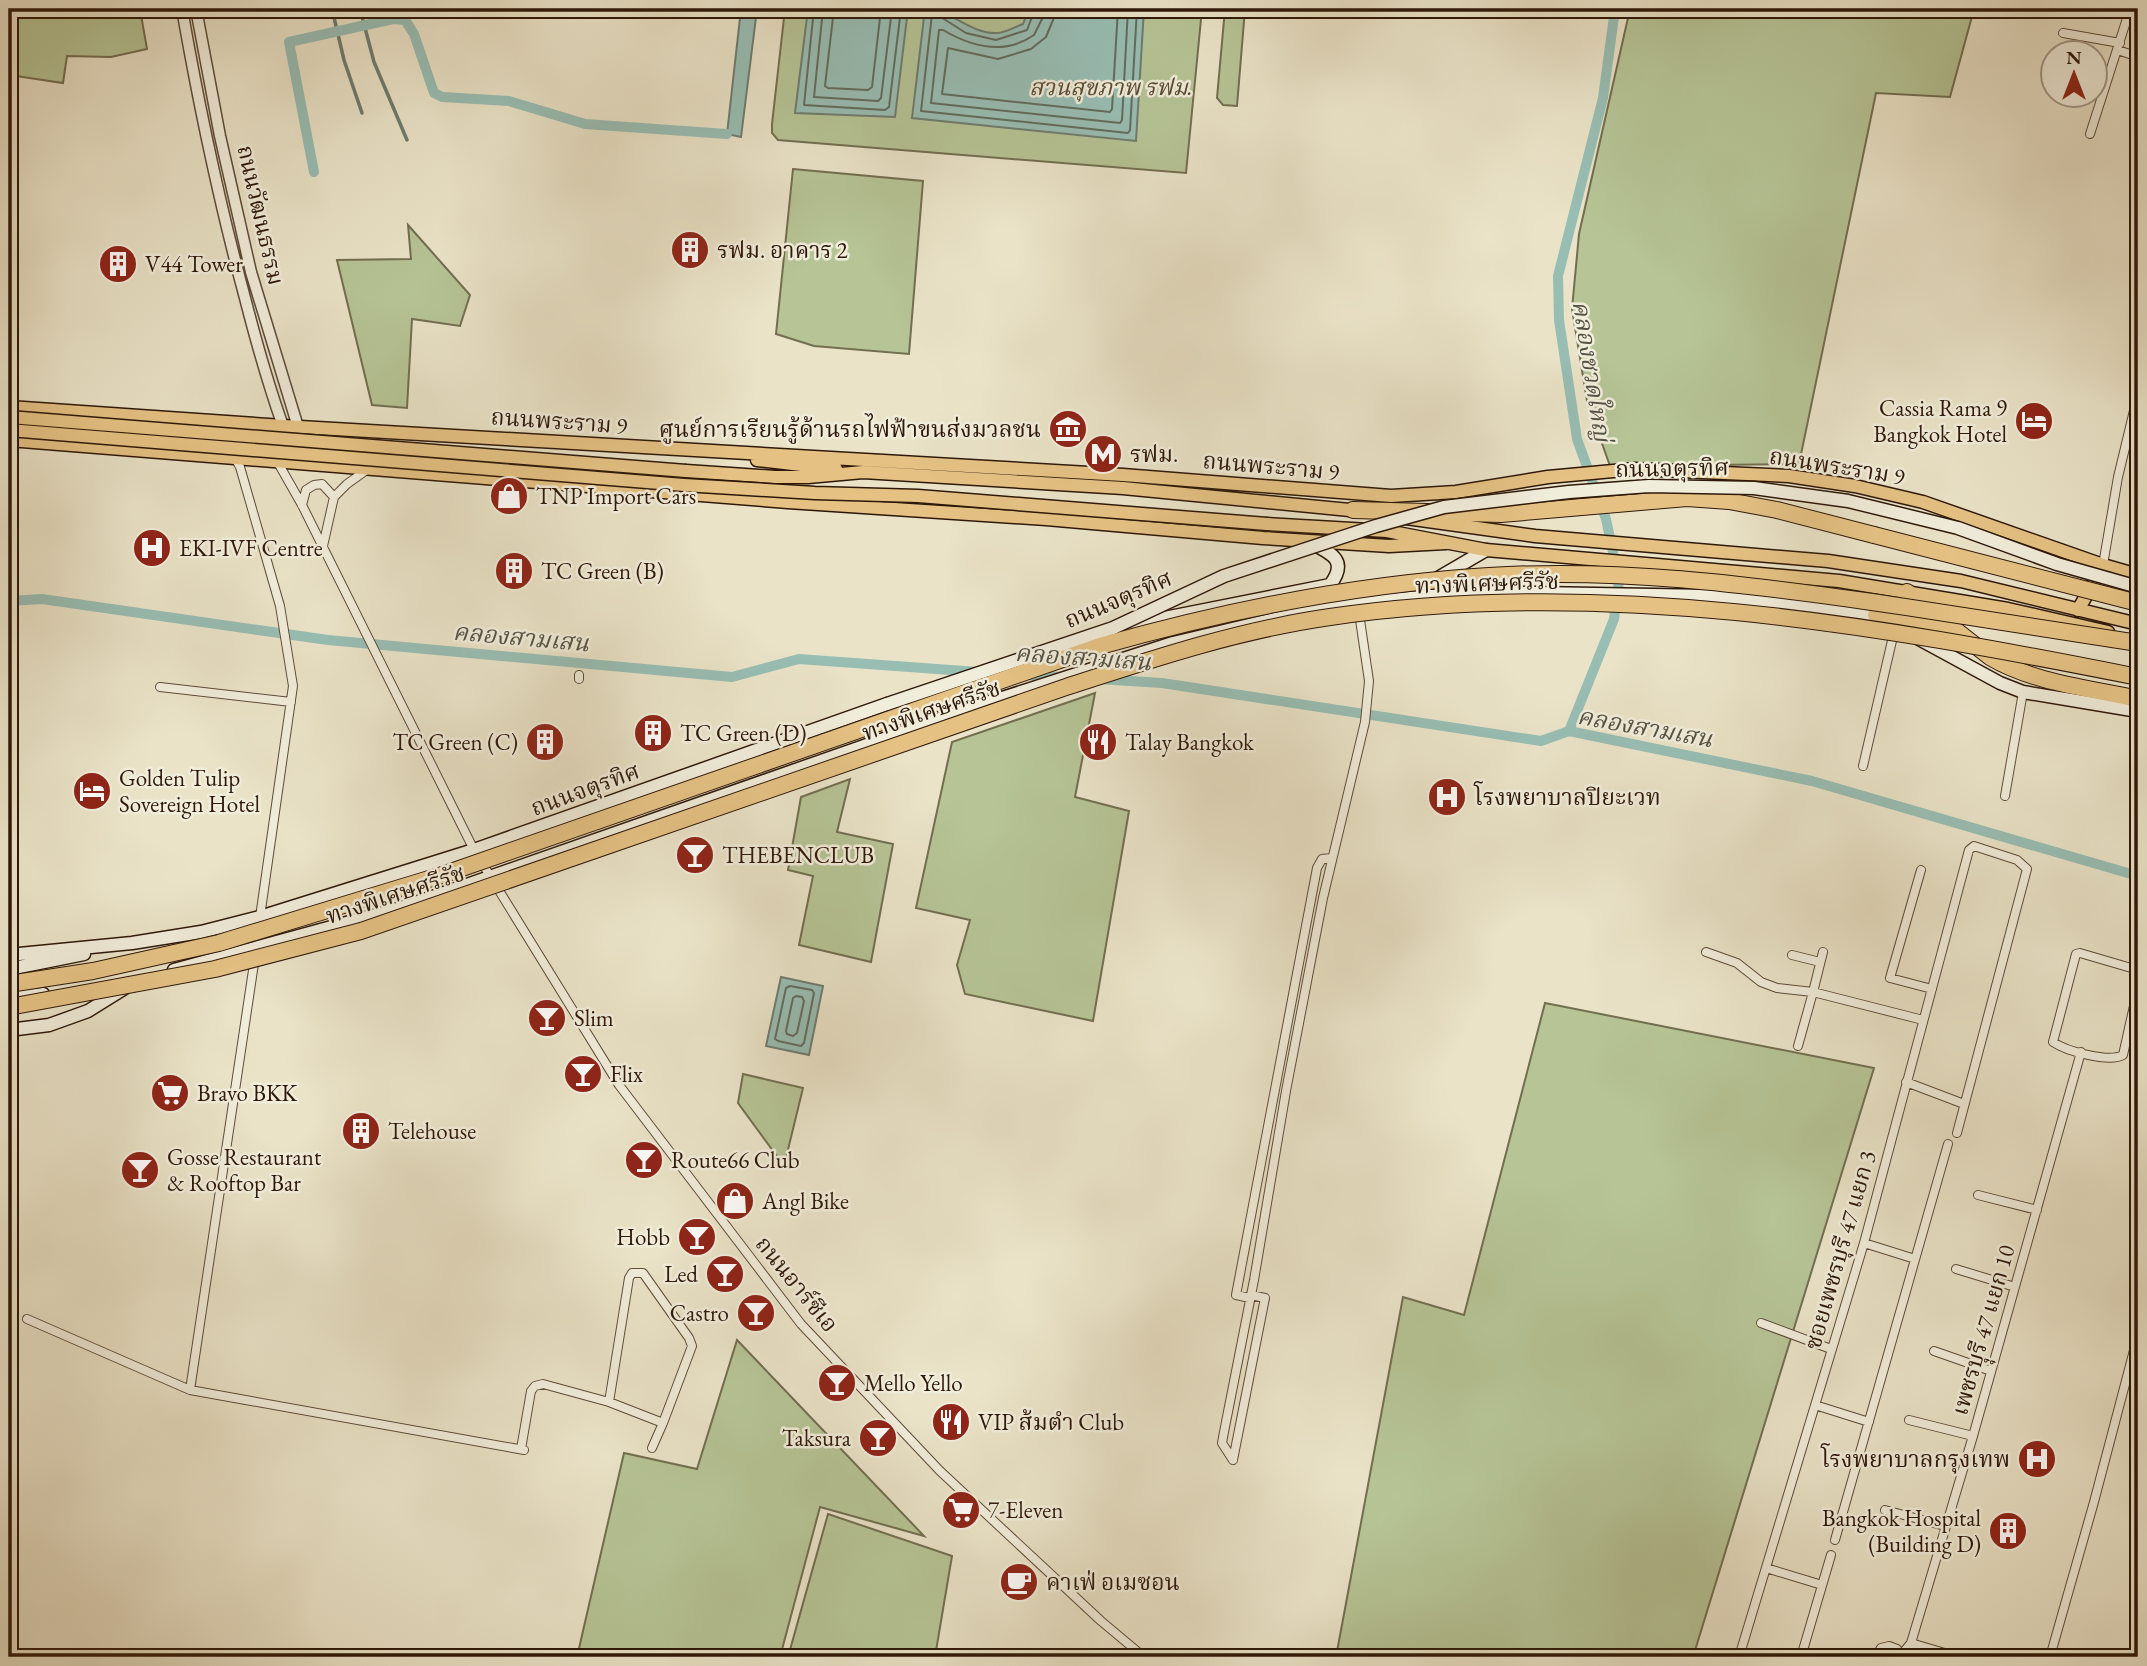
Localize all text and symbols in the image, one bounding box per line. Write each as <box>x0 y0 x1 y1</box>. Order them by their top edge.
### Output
north arrow <box>2038 38 2108 108</box>
text: N <box>2066 45 2082 70</box>
park label: สวนสุขภาพ รฟม. <box>1029 72 1193 102</box>
street label: ถนนวัฒนธรรม <box>230 142 292 288</box>
building icon: รฟม. อาคาร 2 <box>669 229 711 271</box>
place label: รฟม. อาคาร 2 <box>717 235 848 265</box>
building icon: V44 Tower <box>97 243 139 285</box>
place label: V44 Tower <box>145 249 243 279</box>
water label: คลองชวดใหญ่ <box>1566 298 1620 446</box>
place label: Cassia Rama 9 Bangkok Hotel <box>1873 393 2007 449</box>
hotel icon: Cassia Rama 9 Bangkok Hotel <box>2013 400 2055 442</box>
street label: ถนนพระราม 9 <box>490 401 628 441</box>
museum icon: ศูนย์การเรียนรู้ด้านรถไฟฟ้าขนส่งมวลชน <box>1047 408 1089 450</box>
place label: ศูนย์การเรียนรู้ด้านรถไฟฟ้าขนส่งมวลชน <box>659 413 1041 444</box>
metro station icon: รฟม. <box>1082 433 1124 475</box>
place label: รฟม. <box>1130 439 1178 469</box>
street label: ถนนพระราม 9 <box>1767 440 1907 492</box>
street label: ถนนพระราม 9 <box>1202 445 1340 487</box>
street label: ถนนจตุรทิศ <box>1615 452 1729 484</box>
shop icon: TNP Import Cars <box>488 475 530 517</box>
place label: TNP Import Cars <box>536 481 696 511</box>
hospital icon: EKI-IVF Centre <box>131 527 173 569</box>
place label: EKI-IVF Centre <box>179 533 323 563</box>
building icon: TC Green (B) <box>493 550 535 592</box>
place label: TC Green (B) <box>541 556 664 586</box>
street label: ถนนจตุรทิศ <box>1060 563 1176 635</box>
street label: ทางพิเศษศรีรัช <box>1414 565 1560 601</box>
water label: คลองสามเสน <box>452 616 591 658</box>
water label: คลองสามเสน <box>1014 637 1152 677</box>
street label: ทางพิเศษศรีรัช <box>858 672 1004 748</box>
water label: คลองสามเสน <box>1575 700 1715 754</box>
building icon: TC Green (D) <box>632 712 674 754</box>
place label: TC Green (D) <box>680 718 807 748</box>
building icon: TC Green (C) <box>524 721 566 763</box>
restaurant icon: Talay Bangkok <box>1077 721 1119 763</box>
place label: TC Green (C) <box>392 727 518 757</box>
place label: Talay Bangkok <box>1125 727 1255 757</box>
street label: ถนนจตุรทิศ <box>526 755 644 823</box>
place label: Golden Tulip Sovereign Hotel <box>119 763 260 819</box>
hotel icon: Golden Tulip Sovereign Hotel <box>71 770 113 812</box>
hospital icon: โรงพยาบาลปิยะเวท <box>1426 776 1468 818</box>
place label: โรงพยาบาลปิยะเวท <box>1473 781 1661 812</box>
bar icon: THEBENCLUB <box>674 834 716 876</box>
place label: THEBENCLUB <box>722 840 874 870</box>
street label: ทางพิเศษศรีรัช <box>322 857 468 931</box>
bar icon: Slim <box>526 997 568 1039</box>
place label: Slim <box>574 1003 614 1033</box>
bar icon: Flix <box>562 1053 604 1095</box>
place label: Flix <box>610 1059 643 1089</box>
supermarket icon: Bravo BKK <box>149 1072 191 1114</box>
place label: Bravo BKK <box>197 1078 298 1108</box>
building icon: Telehouse <box>340 1110 382 1152</box>
place label: Telehouse <box>388 1116 476 1146</box>
bar icon: Route66 Club <box>623 1139 665 1181</box>
place label: Gosse Restaurant & Rooftop Bar <box>167 1142 322 1198</box>
place label: Route66 Club <box>671 1145 800 1175</box>
street label: ซอยเพชรบุรี 47 แยก 3 <box>1797 1147 1883 1353</box>
bar icon: Gosse Restaurant & Rooftop Bar <box>119 1149 161 1191</box>
shop icon: Angl Bike <box>714 1180 756 1222</box>
place label: Angl Bike <box>761 1186 849 1216</box>
bar icon: Hobb <box>676 1216 718 1258</box>
place label: Hobb <box>616 1222 670 1252</box>
street label: ถนนอาร์ซีเอ <box>749 1230 845 1338</box>
street label: เพชรบุุรี 47 แยก 10 <box>1944 1241 2028 1420</box>
bar icon: Led <box>704 1253 746 1295</box>
place label: Led <box>664 1259 698 1289</box>
bar icon: Castro <box>735 1292 777 1334</box>
place label: Castro <box>670 1298 729 1328</box>
bar icon: Mello Yello <box>816 1362 858 1404</box>
place label: Mello Yello <box>864 1368 963 1398</box>
restaurant icon: VIP ส้มตำ Club <box>930 1401 972 1443</box>
place label: VIP ส้มตำ Club <box>978 1407 1124 1437</box>
bar icon: Taksura <box>857 1417 899 1459</box>
place label: Taksura <box>782 1423 852 1453</box>
hospital icon: โรงพยาบาลกรุงเทพ <box>2016 1438 2058 1480</box>
place label: โรงพยาบาลกรุงเทพ <box>1820 1443 2010 1474</box>
supermarket icon: 7-Eleven <box>940 1489 982 1531</box>
place label: 7-Eleven <box>988 1495 1063 1525</box>
place label: Bangkok Hospital (Building D) <box>1822 1503 1981 1559</box>
building icon: Bangkok Hospital (Building D) <box>1987 1510 2029 1552</box>
cafe icon: คาเฟ่ อเมซอน <box>998 1561 1040 1603</box>
place label: คาเฟ่ อเมซอน <box>1046 1567 1180 1597</box>

